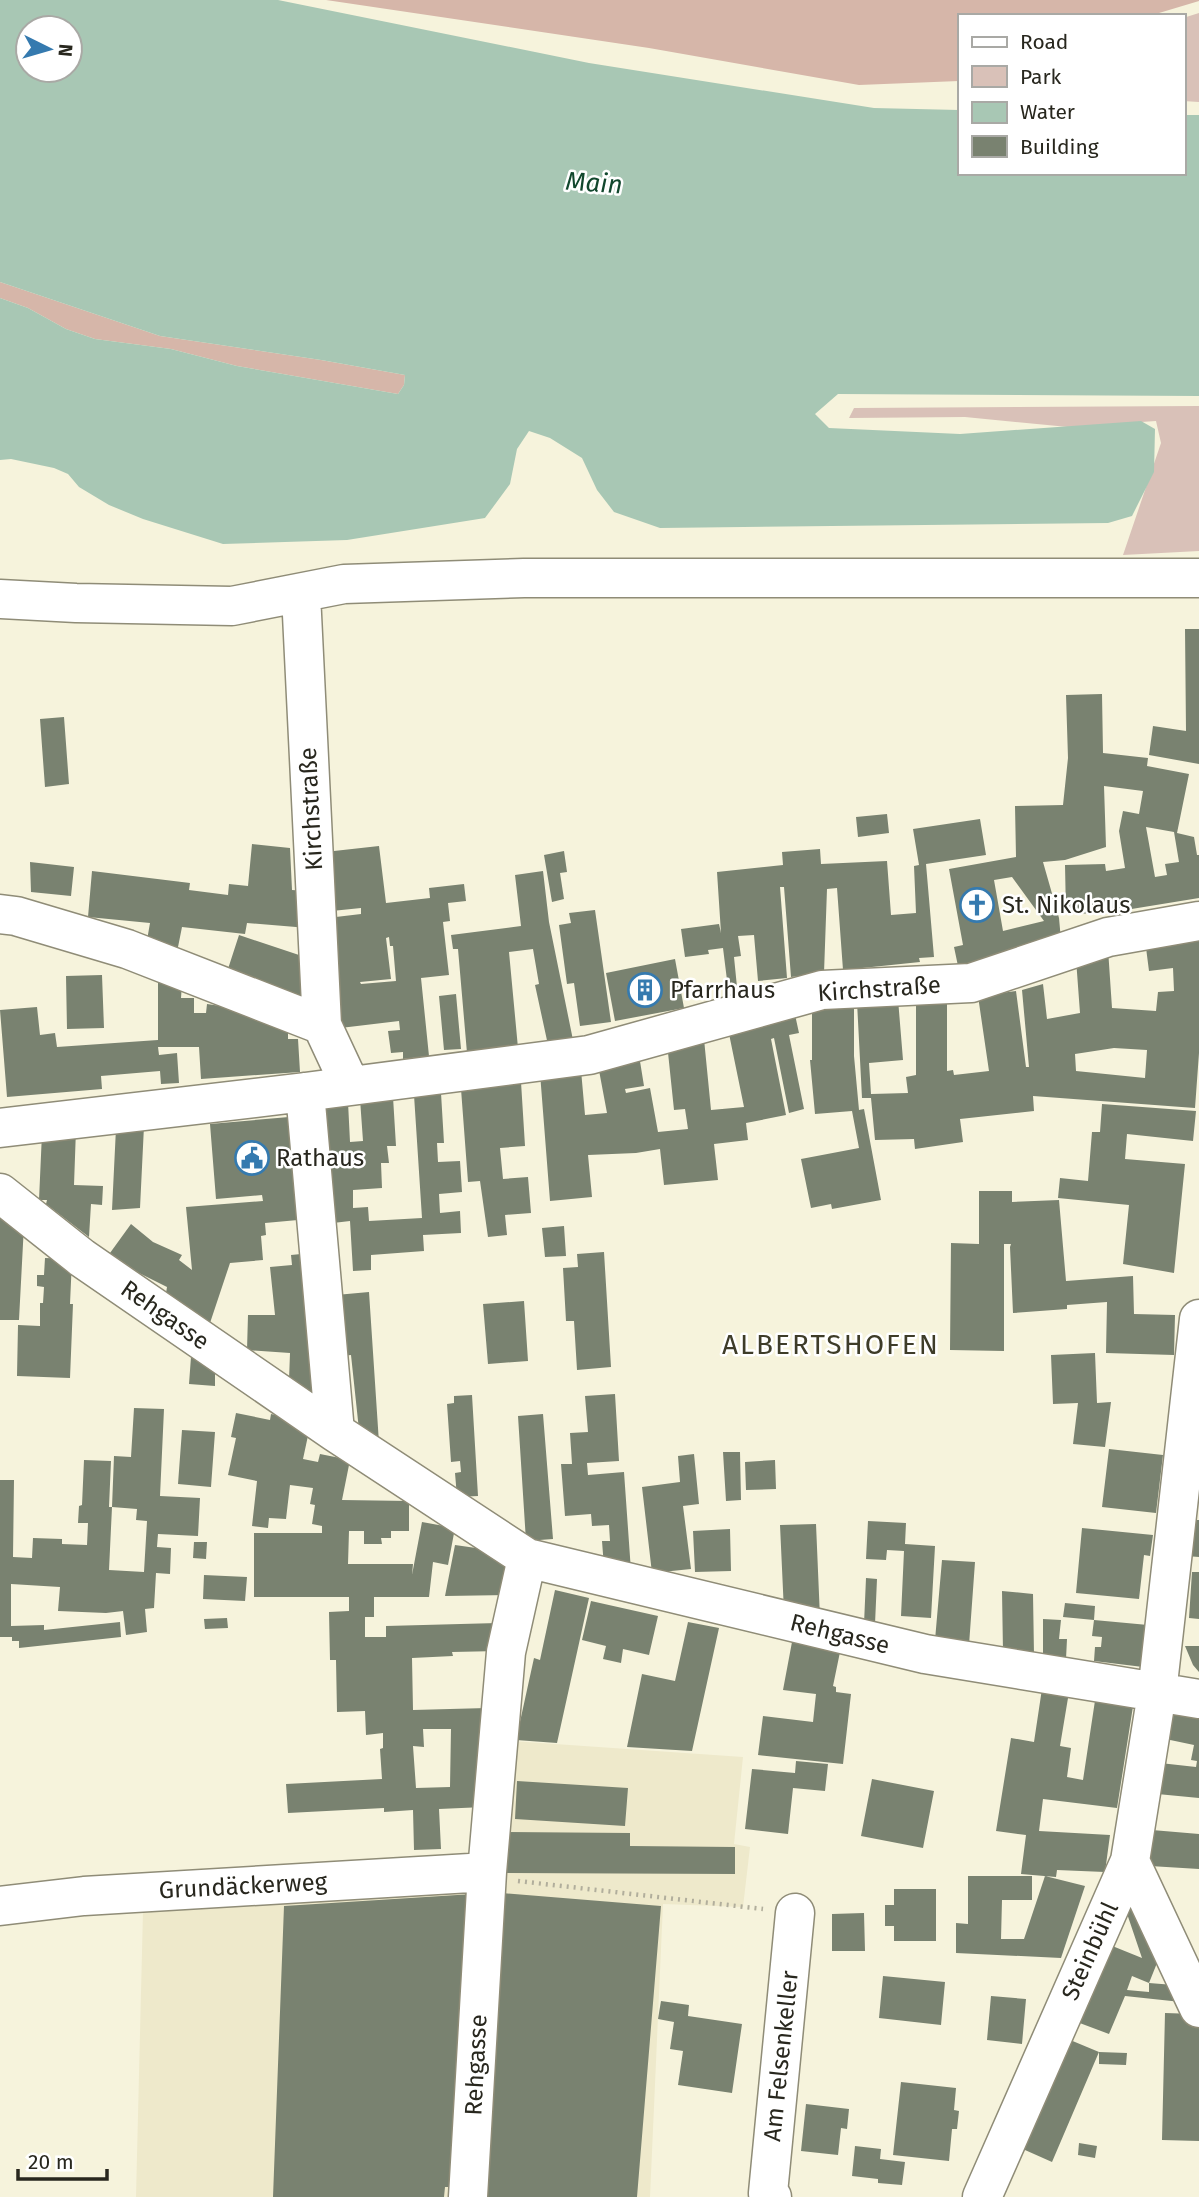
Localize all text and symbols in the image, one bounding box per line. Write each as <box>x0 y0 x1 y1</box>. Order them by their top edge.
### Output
north arrow <box>14 14 84 84</box>
legend <box>958 14 1185 175</box>
text: Road <box>1020 29 1068 55</box>
text: N <box>53 43 77 58</box>
text: Park <box>1020 64 1062 90</box>
text: Water <box>1020 99 1075 125</box>
text: Building <box>1020 134 1099 160</box>
water label: Main <box>564 166 624 200</box>
street label: Kirchstraße <box>294 747 328 871</box>
church icon: St. Nikolaus <box>958 886 996 924</box>
place label: St. Nikolaus <box>1002 891 1130 919</box>
building icon: Pfarrhaus <box>626 971 664 1009</box>
street label: Kirchstraße <box>816 971 942 1007</box>
place label: Pfarrhaus <box>670 976 775 1004</box>
public building icon: Rathaus <box>233 1139 271 1177</box>
place label: Rathaus <box>276 1144 364 1172</box>
street label: Rehgasse <box>115 1274 215 1356</box>
district label: ALBERTSHOFEN <box>722 1328 940 1361</box>
street label: Rehgasse <box>787 1608 893 1660</box>
street label: Grundäckerweg <box>158 1868 328 1904</box>
street label: Steinbühl <box>1056 1898 1124 2004</box>
street label: Am Felsenkeller <box>758 1969 804 2143</box>
street label: Rehgasse <box>459 2014 493 2116</box>
scale bar <box>18 2138 107 2182</box>
text: 20 m <box>28 2149 74 2175</box>

